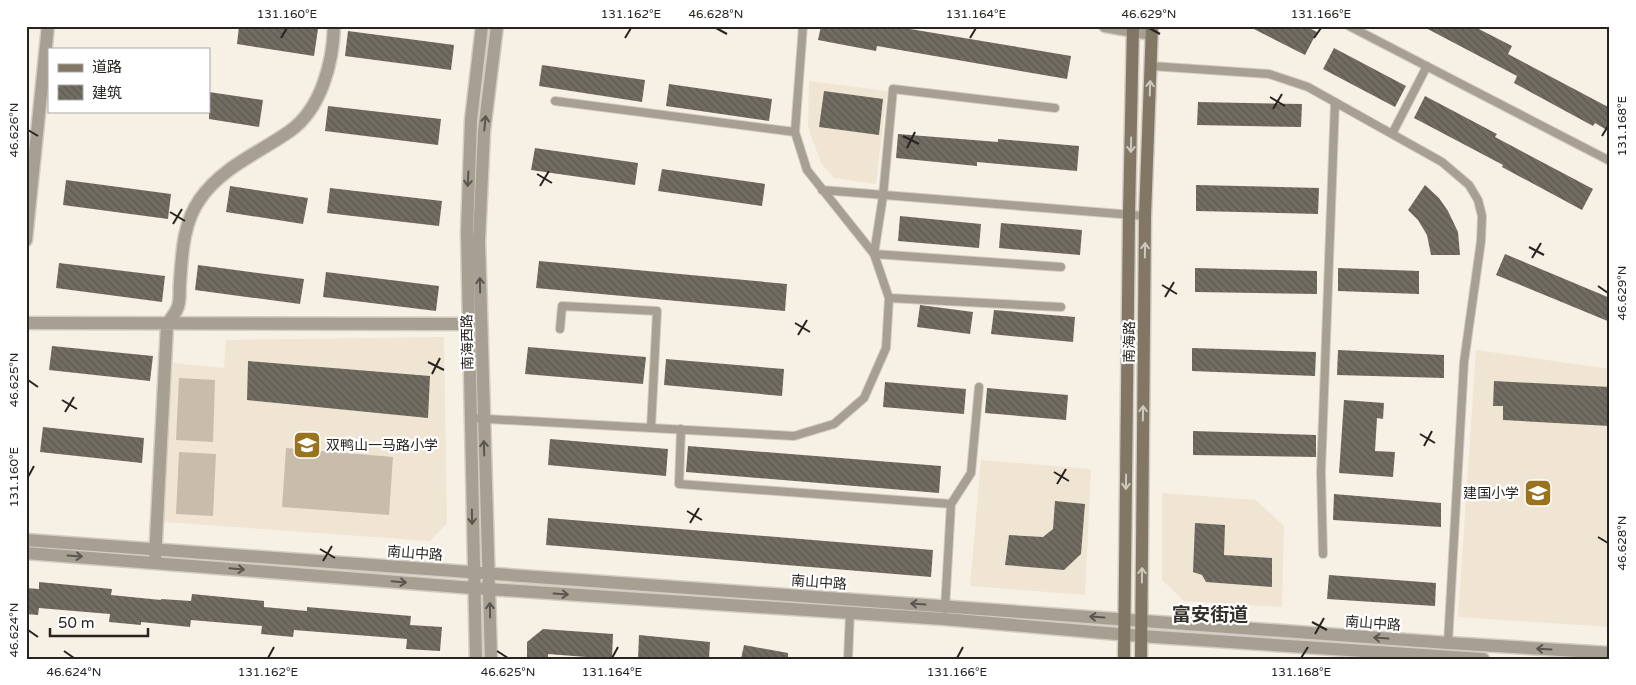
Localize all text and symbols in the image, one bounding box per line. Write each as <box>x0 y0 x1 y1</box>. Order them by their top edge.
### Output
text: 131.160°E <box>257 7 318 21</box>
text: 131.162°E <box>601 7 662 21</box>
text: 46.628°N <box>689 7 743 21</box>
text: 131.164°E <box>946 7 1007 21</box>
text: 46.629°N <box>1122 7 1176 21</box>
text: 131.166°E <box>1291 7 1352 21</box>
legend <box>48 48 210 112</box>
text: 道路 <box>92 58 122 76</box>
one-way arrow <box>1145 80 1155 96</box>
text: 建筑 <box>92 84 122 102</box>
text: 131.168°E <box>1615 95 1629 156</box>
text: 46.626°N <box>7 103 21 157</box>
one-way arrow <box>480 115 490 131</box>
one-way arrow <box>1126 137 1135 153</box>
one-way arrow <box>464 171 473 187</box>
one-way arrow <box>1140 242 1150 258</box>
text: 46.629°N <box>1615 266 1629 320</box>
one-way arrow <box>475 277 485 294</box>
street label: 南海西路 <box>459 314 476 370</box>
street label: 南海路 <box>1121 321 1138 363</box>
text: 46.625°N <box>7 353 21 407</box>
one-way arrow <box>1138 405 1148 421</box>
school or university icon: 双鸭山一马路小学 <box>292 430 322 460</box>
place label: 双鸭山一马路小学 <box>326 437 438 454</box>
one-way arrow <box>480 440 489 456</box>
text: 131.160°E <box>7 446 21 507</box>
one-way arrow <box>1121 474 1131 490</box>
school or university icon: 建国小学 <box>1523 478 1553 508</box>
place label: 建国小学 <box>1463 485 1519 502</box>
one-way arrow <box>467 508 477 524</box>
text: 46.628°N <box>1615 516 1629 570</box>
street label: 南山中路 <box>386 543 443 564</box>
one-way arrow <box>67 552 83 561</box>
one-way arrow <box>229 564 245 573</box>
one-way arrow <box>1137 567 1147 584</box>
street label: 南山中路 <box>790 572 847 593</box>
one-way arrow <box>391 577 407 587</box>
one-way arrow <box>553 589 569 598</box>
one-way arrow <box>910 599 926 608</box>
one-way arrow <box>485 602 495 618</box>
text: 46.624°N <box>7 603 21 657</box>
district label: 富安街道 <box>1172 604 1248 626</box>
scale bar <box>50 605 148 637</box>
one-way arrow <box>1090 612 1106 622</box>
street label: 南山中路 <box>1344 613 1401 634</box>
text: 50 m <box>58 614 95 632</box>
one-way arrow <box>1374 634 1390 643</box>
one-way arrow <box>1536 644 1552 653</box>
text: 46.624°N <box>47 665 101 679</box>
text: 131.162°E <box>238 665 299 679</box>
text: 46.625°N <box>481 665 535 679</box>
text: 131.164°E <box>582 665 643 679</box>
text: 131.166°E <box>927 665 988 679</box>
text: 131.168°E <box>1271 665 1332 679</box>

